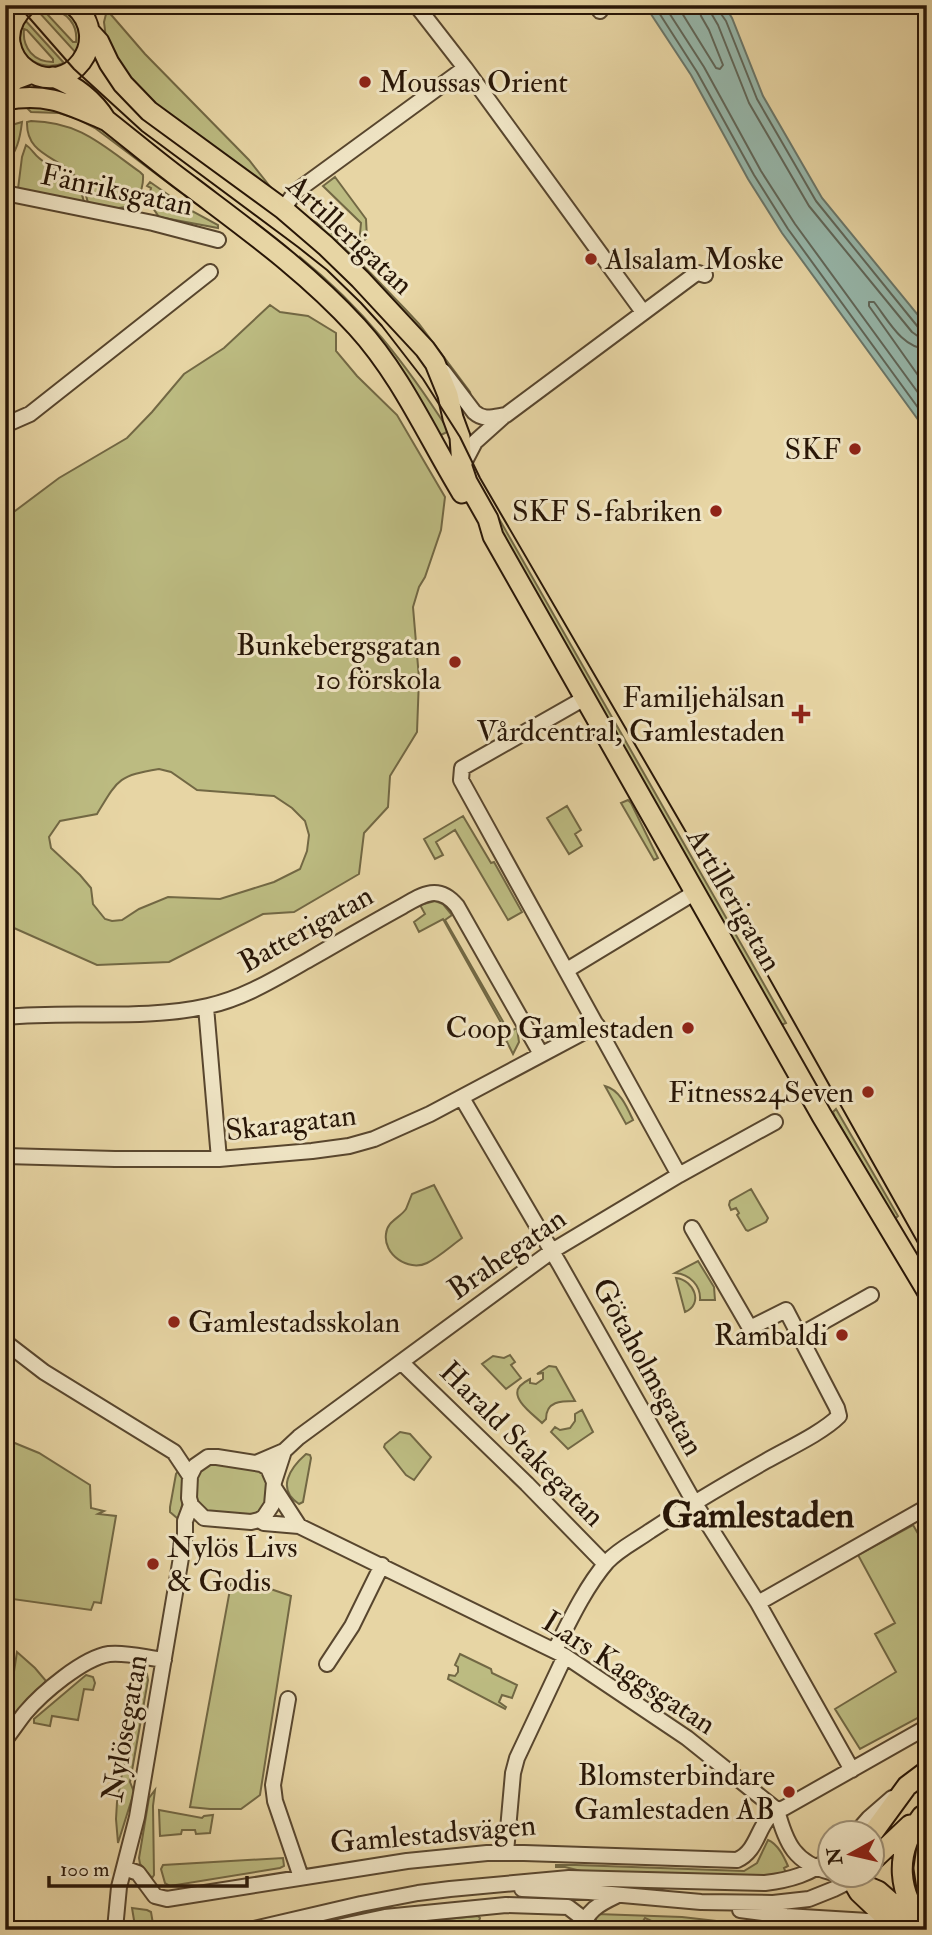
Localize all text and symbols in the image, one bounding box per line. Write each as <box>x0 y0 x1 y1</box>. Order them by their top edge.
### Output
place label: Moussas Orient <box>379 64 568 101</box>
marker: Moussas Orient <box>357 74 373 90</box>
street label: Fänriksgatan <box>38 156 196 224</box>
street label: Artillerigatan <box>278 166 421 303</box>
place label: Alsalam Moske <box>604 241 784 278</box>
marker: Alsalam Moske <box>583 251 599 267</box>
place label: SKF <box>785 431 841 468</box>
marker: SKF <box>847 441 863 457</box>
place label: SKF S-fabriken <box>512 493 702 530</box>
marker: SKF S-fabriken <box>708 503 724 519</box>
place label: Bunkebergsgatan 10 förskola <box>236 627 442 698</box>
marker: Bunkebergsgatan 10 förskola <box>447 654 463 670</box>
place label: Familjehälsan Vårdcentral, Gamlestaden <box>477 679 785 750</box>
marker: Familjehälsan Vårdcentral, Gamlestaden <box>791 704 811 724</box>
street label: Artillerigatan <box>678 821 790 978</box>
street label: Batterigatan <box>232 877 380 981</box>
place label: Coop Gamlestaden <box>446 1010 674 1047</box>
marker: Coop Gamlestaden <box>680 1020 696 1036</box>
place label: Fitness24Seven <box>668 1074 854 1111</box>
marker: Fitness24Seven <box>860 1084 876 1100</box>
street label: Skaragatan <box>224 1097 358 1149</box>
street label: Brahegatan <box>441 1200 573 1308</box>
street label: Götaholmsgatan <box>584 1272 712 1462</box>
place label: Gamlestadsskolan <box>188 1304 400 1341</box>
marker: Gamlestadsskolan <box>166 1314 182 1330</box>
place label: Rambaldi <box>714 1317 828 1354</box>
marker: Rambaldi <box>834 1327 850 1343</box>
street label: Harald Stakegatan <box>432 1354 612 1534</box>
district label: Gamlestaden <box>662 1492 854 1539</box>
place label: Nylös Livs & Godis <box>167 1529 298 1600</box>
marker: Nylös Livs & Godis <box>145 1556 161 1572</box>
street label: Lars Kaggsgatan <box>535 1603 723 1743</box>
street label: Nylösegatan <box>94 1652 156 1804</box>
place label: Blomsterbindare Gamlestaden AB <box>574 1757 775 1828</box>
marker: Blomsterbindare Gamlestaden AB <box>781 1784 797 1800</box>
street label: Gamlestadsvägen <box>329 1807 537 1861</box>
north arrow <box>816 1820 886 1890</box>
scale bar <box>49 1844 247 1888</box>
text: N <box>822 1845 848 1867</box>
text: 100 m <box>60 1856 110 1883</box>

